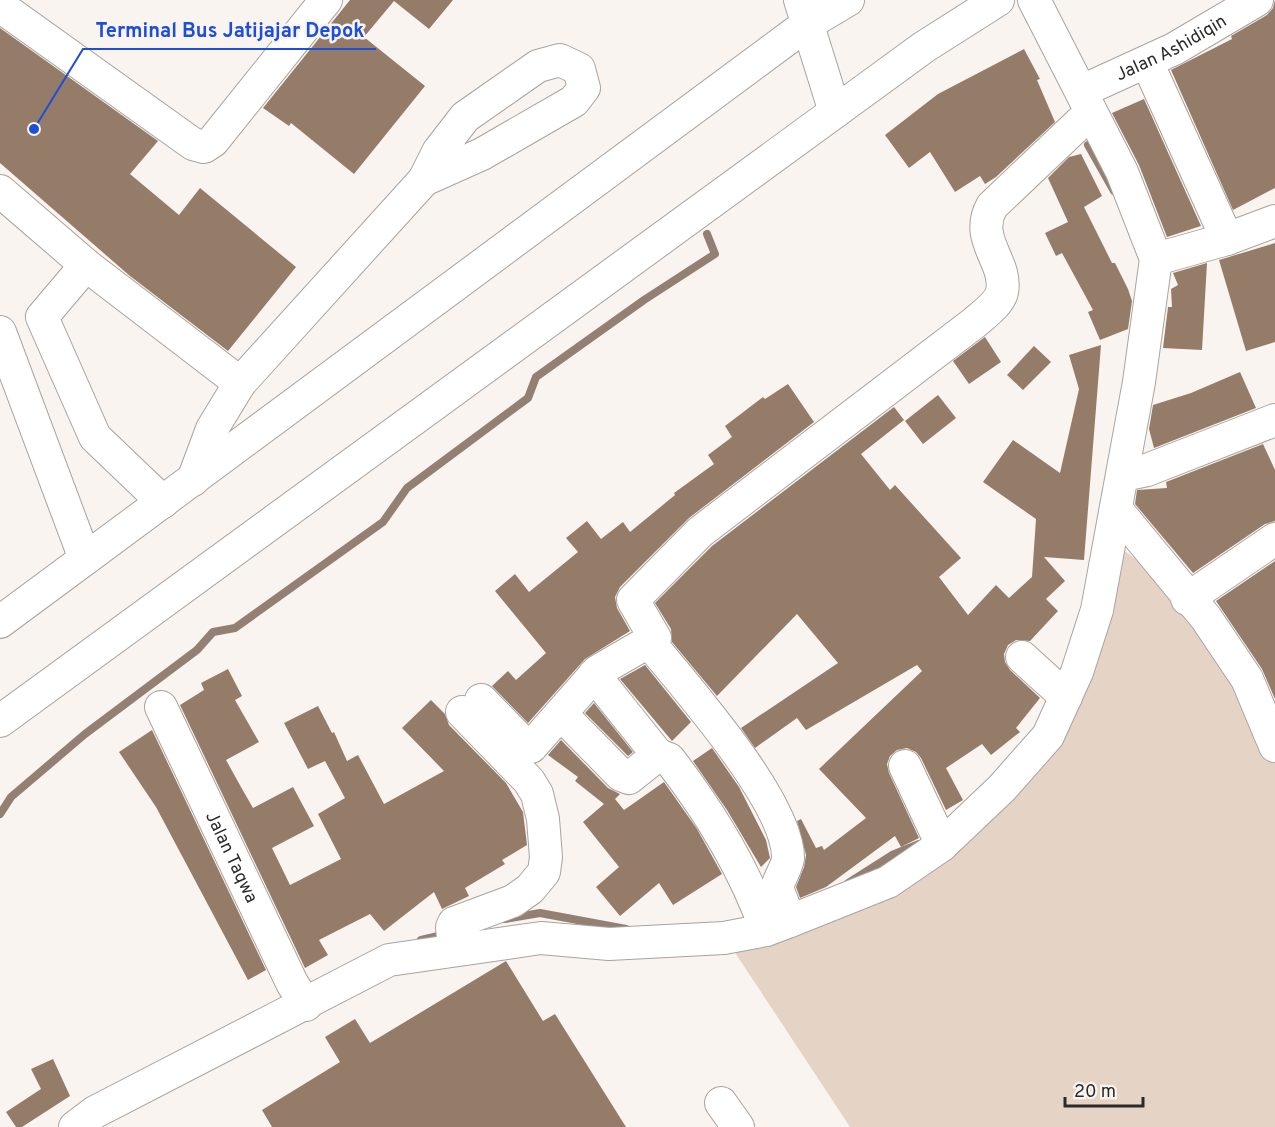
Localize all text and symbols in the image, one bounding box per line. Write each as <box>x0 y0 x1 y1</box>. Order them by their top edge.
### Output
street label: Jalan Ashidiqin <box>1112 10 1231 87</box>
callout: Terminal Bus Jatijajar Depok <box>83 11 376 49</box>
text: Terminal Bus Jatijajar Depok <box>95 19 365 45</box>
street label: Jalan Taqwa <box>199 808 262 907</box>
scale bar <box>1065 1070 1143 1108</box>
text: 20 m <box>1074 1081 1116 1104</box>

